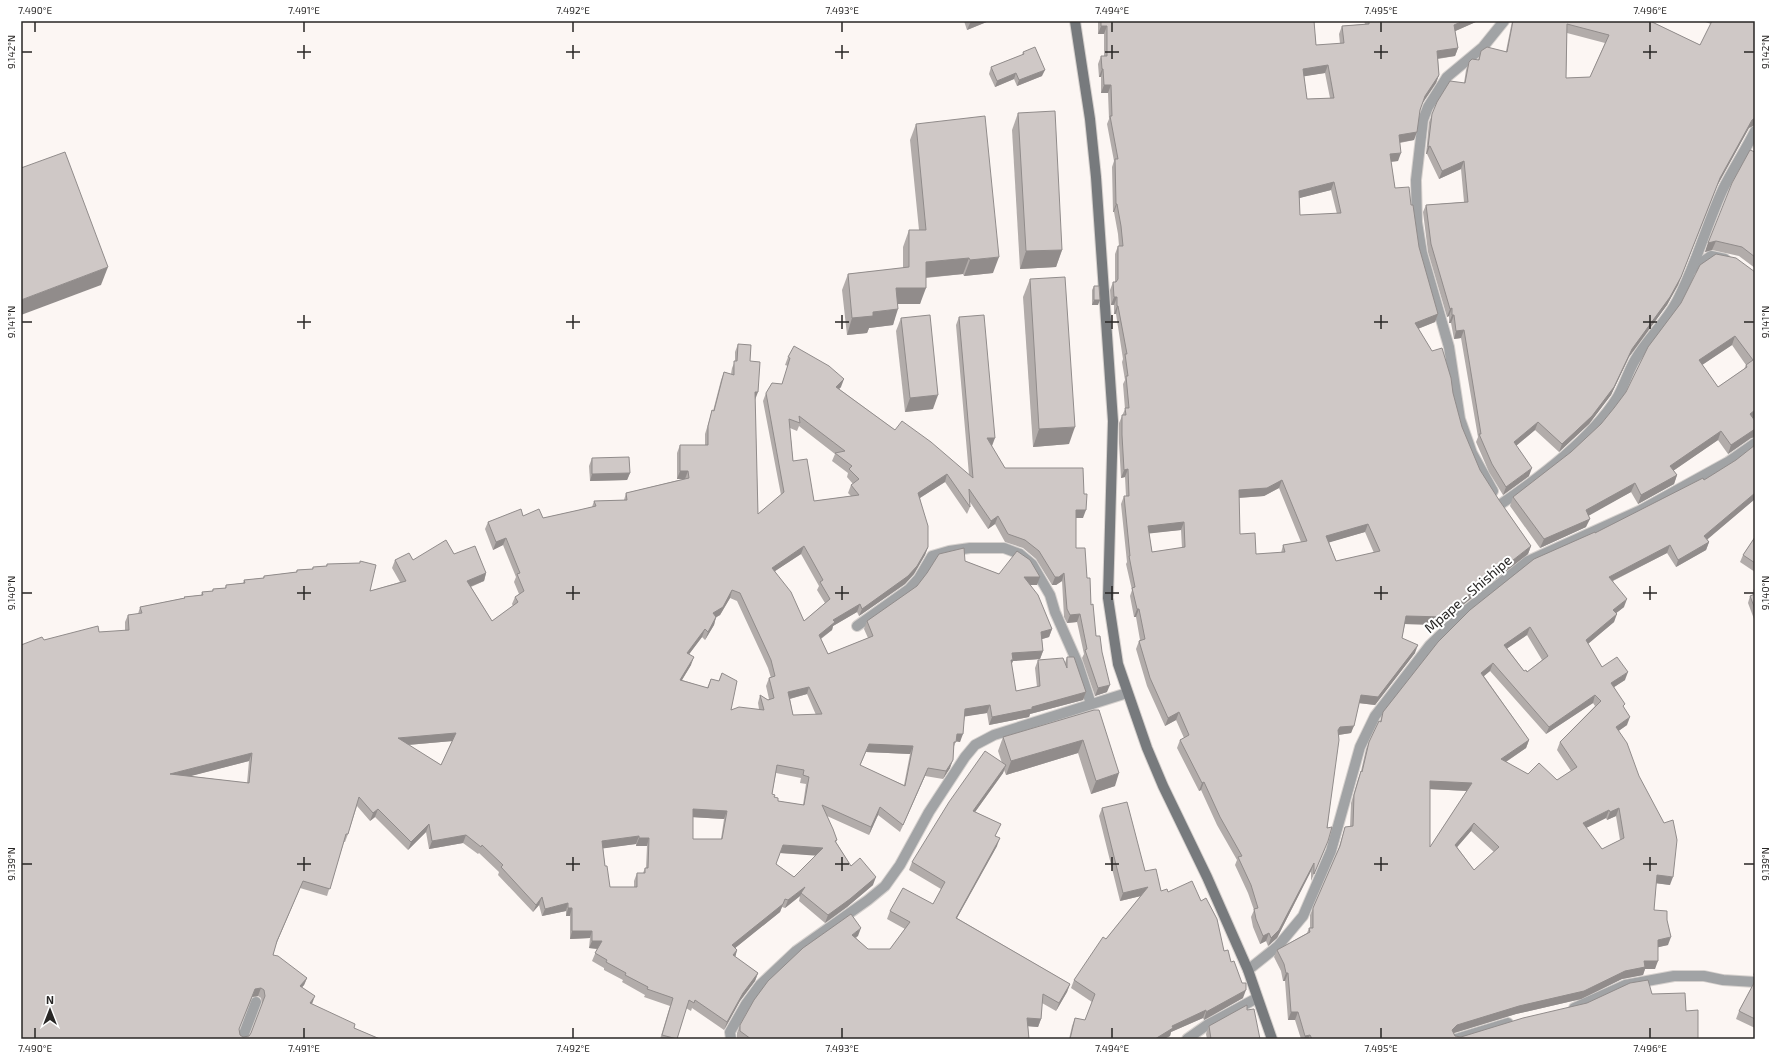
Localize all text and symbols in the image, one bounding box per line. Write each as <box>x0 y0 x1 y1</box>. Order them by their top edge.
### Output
text: 7.490°E <box>18 4 52 16</box>
text: 7.491°E <box>288 4 320 16</box>
text: 7.492°E <box>556 4 590 16</box>
text: 7.493°E <box>825 4 859 16</box>
text: 7.494°E <box>1095 4 1129 16</box>
text: 7.495°E <box>1364 4 1398 16</box>
text: 7.496°E <box>1633 4 1667 16</box>
text: 9.142°N <box>5 35 17 69</box>
text: 9.142°N <box>1759 35 1771 69</box>
text: 9.141°N <box>5 306 17 338</box>
text: 9.141°N <box>1759 306 1771 338</box>
street label: Mpape - Shishipe <box>1421 551 1515 636</box>
text: 9.140°N <box>5 576 17 610</box>
text: 9.140°N <box>1759 576 1771 610</box>
text: 9.139°N <box>5 847 17 881</box>
text: 9.139°N <box>1759 847 1771 881</box>
north arrow <box>30 990 70 1030</box>
text: N <box>46 993 54 1006</box>
text: 7.490°E <box>18 1042 52 1054</box>
text: 7.491°E <box>288 1042 320 1054</box>
text: 7.492°E <box>556 1042 590 1054</box>
text: 7.493°E <box>825 1042 859 1054</box>
text: 7.494°E <box>1095 1042 1129 1054</box>
text: 7.495°E <box>1364 1042 1398 1054</box>
text: 7.496°E <box>1633 1042 1667 1054</box>

